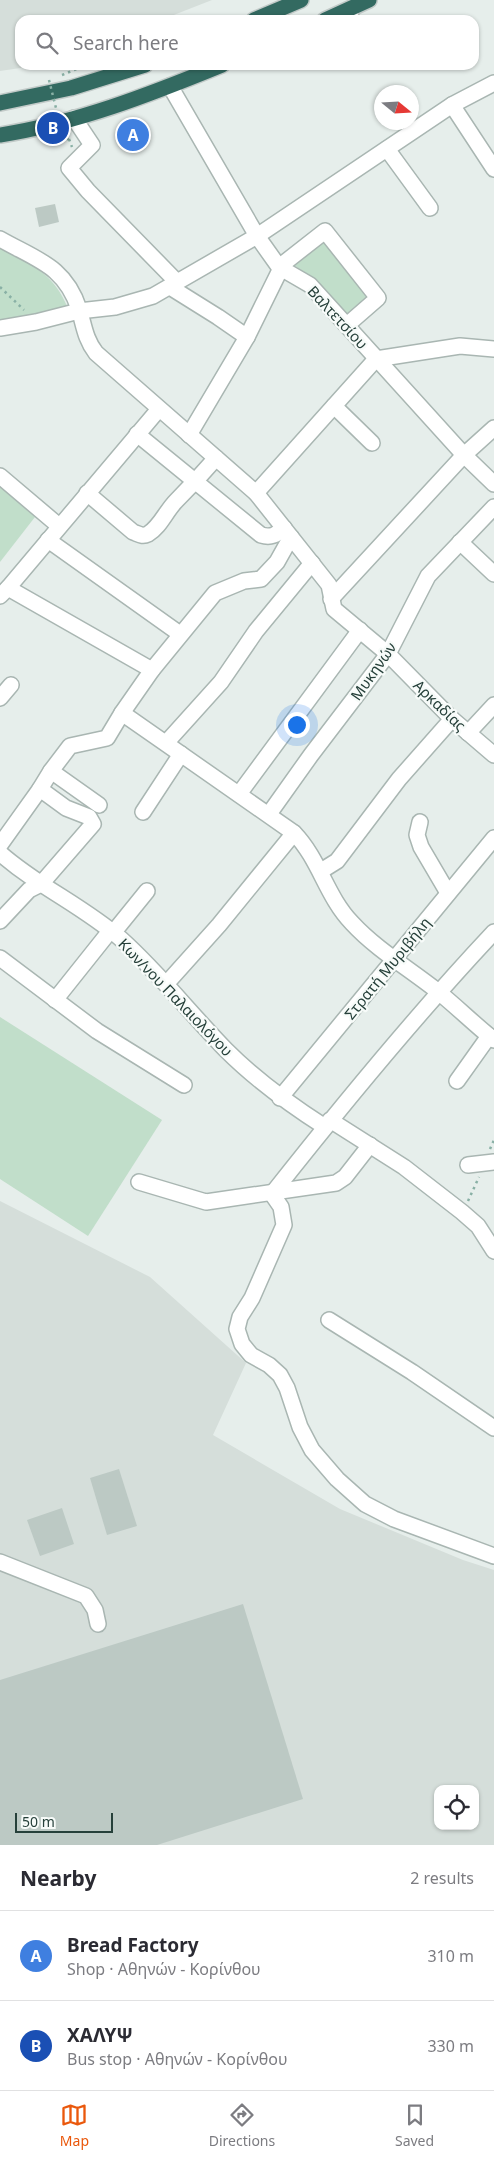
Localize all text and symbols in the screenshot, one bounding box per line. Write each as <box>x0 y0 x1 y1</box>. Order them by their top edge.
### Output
search box <box>15 15 479 70</box>
icon: search <box>33 29 61 57</box>
text: Search here <box>73 30 179 56</box>
north arrow <box>374 85 419 130</box>
pin: B <box>37 109 69 147</box>
pin: A <box>117 116 149 154</box>
street label: Βαλτετσίου <box>304 281 372 353</box>
street label: Μυκηνών <box>346 638 400 704</box>
street label: Αρκαδίας <box>409 675 471 735</box>
your location <box>284 712 310 738</box>
street label: Στρατή Μυριβήλη <box>339 913 435 1023</box>
street label: Κων/νου Παλαιολόγου <box>114 934 238 1060</box>
map controls <box>434 1785 479 1830</box>
button: locate <box>434 1785 479 1830</box>
scale bar <box>15 1810 112 1833</box>
text: 50 m <box>22 1812 55 1831</box>
text: Nearby <box>20 1864 96 1892</box>
text: 2 results <box>410 1867 474 1889</box>
text: Bread Factory <box>67 1932 199 1958</box>
text: A <box>30 1945 42 1967</box>
text: 310 m <box>427 1945 474 1967</box>
text: Shop · Αθηνών - Κορίνθου <box>67 1958 261 1980</box>
text: ΧΑΛΥΨ <box>67 2022 133 2048</box>
text: B <box>31 2035 41 2057</box>
text: 330 m <box>427 2035 474 2057</box>
text: Bus stop · Αθηνών - Κορίνθου <box>67 2048 288 2070</box>
tab: Map <box>60 2101 89 2150</box>
tab: Directions <box>209 2101 275 2150</box>
tab: Saved <box>395 2101 434 2150</box>

